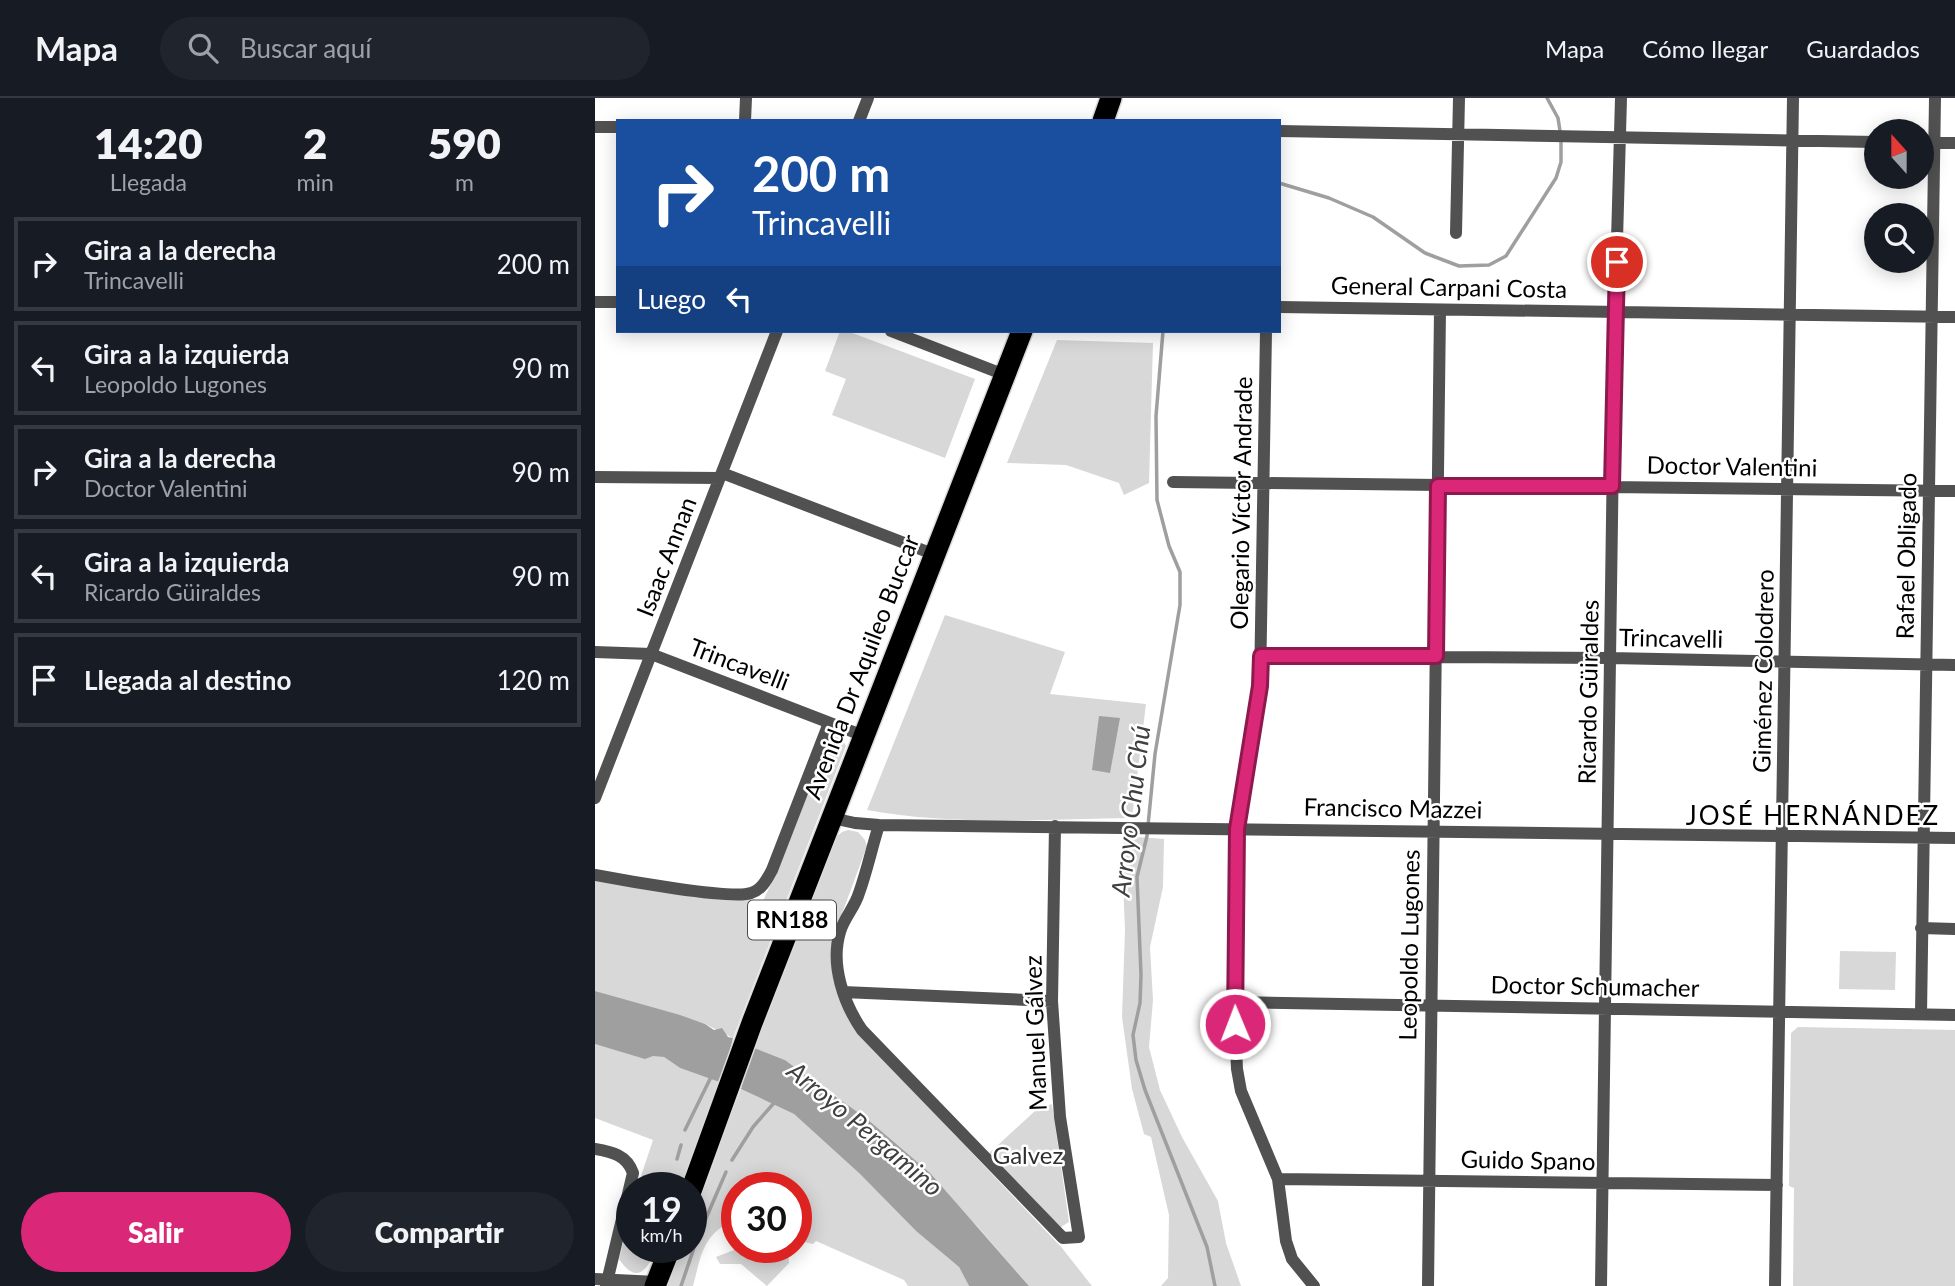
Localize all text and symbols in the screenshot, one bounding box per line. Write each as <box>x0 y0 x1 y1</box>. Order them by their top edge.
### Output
search box <box>160 17 650 80</box>
text: Mapa <box>35 28 118 68</box>
icon: search <box>184 29 222 67</box>
text: Buscar aquí <box>240 32 371 64</box>
text: Mapa <box>1545 34 1604 63</box>
text: Cómo llegar <box>1642 34 1768 63</box>
text: Guardados <box>1806 34 1920 63</box>
text: 14:20 <box>94 118 203 168</box>
text: 2 <box>303 118 327 168</box>
text: 590 <box>428 118 501 168</box>
north arrow <box>1864 119 1934 189</box>
map controls <box>1864 119 1934 273</box>
text: 200 m <box>752 144 890 202</box>
icon: right <box>637 147 728 238</box>
text: Llegada <box>110 168 187 196</box>
text: min <box>297 168 334 196</box>
text: m <box>455 168 474 196</box>
text: Trincavelli <box>752 203 891 242</box>
button: search <box>1864 203 1934 273</box>
pin <box>1587 232 1647 292</box>
text: Gira a la derecha <box>84 234 276 266</box>
icon: arrive <box>1598 243 1636 281</box>
icon: right <box>25 245 63 283</box>
text: 200 m <box>497 248 570 280</box>
text: Trincavelli <box>84 266 184 294</box>
street label: General Carpani Costa <box>1331 270 1567 303</box>
icon: left <box>720 280 758 318</box>
text: Luego <box>637 283 706 315</box>
text: Gira a la izquierda <box>84 338 290 370</box>
icon: left <box>25 349 63 387</box>
text: 90 m <box>512 352 570 384</box>
text: Leopoldo Lugones <box>84 370 267 398</box>
street label: Olegario Víctor Andrade <box>1224 376 1257 630</box>
text: Gira a la derecha <box>84 442 276 474</box>
street label: Doctor Valentini <box>1646 450 1818 481</box>
icon: right <box>25 453 63 491</box>
text: 90 m <box>512 456 570 488</box>
street label: Rafael Obligado <box>1890 472 1921 640</box>
text: Doctor Valentini <box>84 474 248 502</box>
street label: Isaac Annan <box>630 493 702 620</box>
street label: Avenida Dr Aquileo Buccar <box>797 530 925 803</box>
text: Gira a la izquierda <box>84 546 290 578</box>
icon: left <box>25 557 63 595</box>
text: 90 m <box>512 560 570 592</box>
street label: Giménez Colodrero <box>1746 569 1779 773</box>
text: Ricardo Güiraldes <box>84 578 261 606</box>
street label: Ricardo Güiraldes <box>1571 599 1604 785</box>
street label: Trincavelli <box>1619 622 1723 653</box>
street label: Trincavelli <box>686 631 793 696</box>
icon: arrive <box>25 661 63 699</box>
text: Llegada al destino <box>84 664 291 696</box>
text: 120 m <box>497 664 570 696</box>
water label: Arroyo Chu Chú <box>1104 724 1156 899</box>
street label: Francisco Mazzei <box>1303 791 1483 824</box>
district label: JOSÉ HERNÁNDEZ <box>1686 799 1940 831</box>
street label: Leopoldo Lugones <box>1392 849 1425 1041</box>
road number: RN188 <box>748 900 836 940</box>
street label: Manuel Gálvez <box>1017 955 1052 1111</box>
street label: Doctor Schumacher <box>1490 969 1700 1002</box>
position arrow <box>1198 987 1272 1061</box>
water label: Arroyo Pergamino <box>781 1053 950 1202</box>
park label: Galvez <box>993 1140 1063 1169</box>
street label: Guido Spano <box>1460 1144 1596 1175</box>
speed limit sign: 30 <box>721 1172 812 1263</box>
text: 19 <box>641 1187 682 1229</box>
button: Salir <box>21 1192 291 1272</box>
button: Compartir <box>305 1192 574 1272</box>
text: km/h <box>640 1224 683 1246</box>

